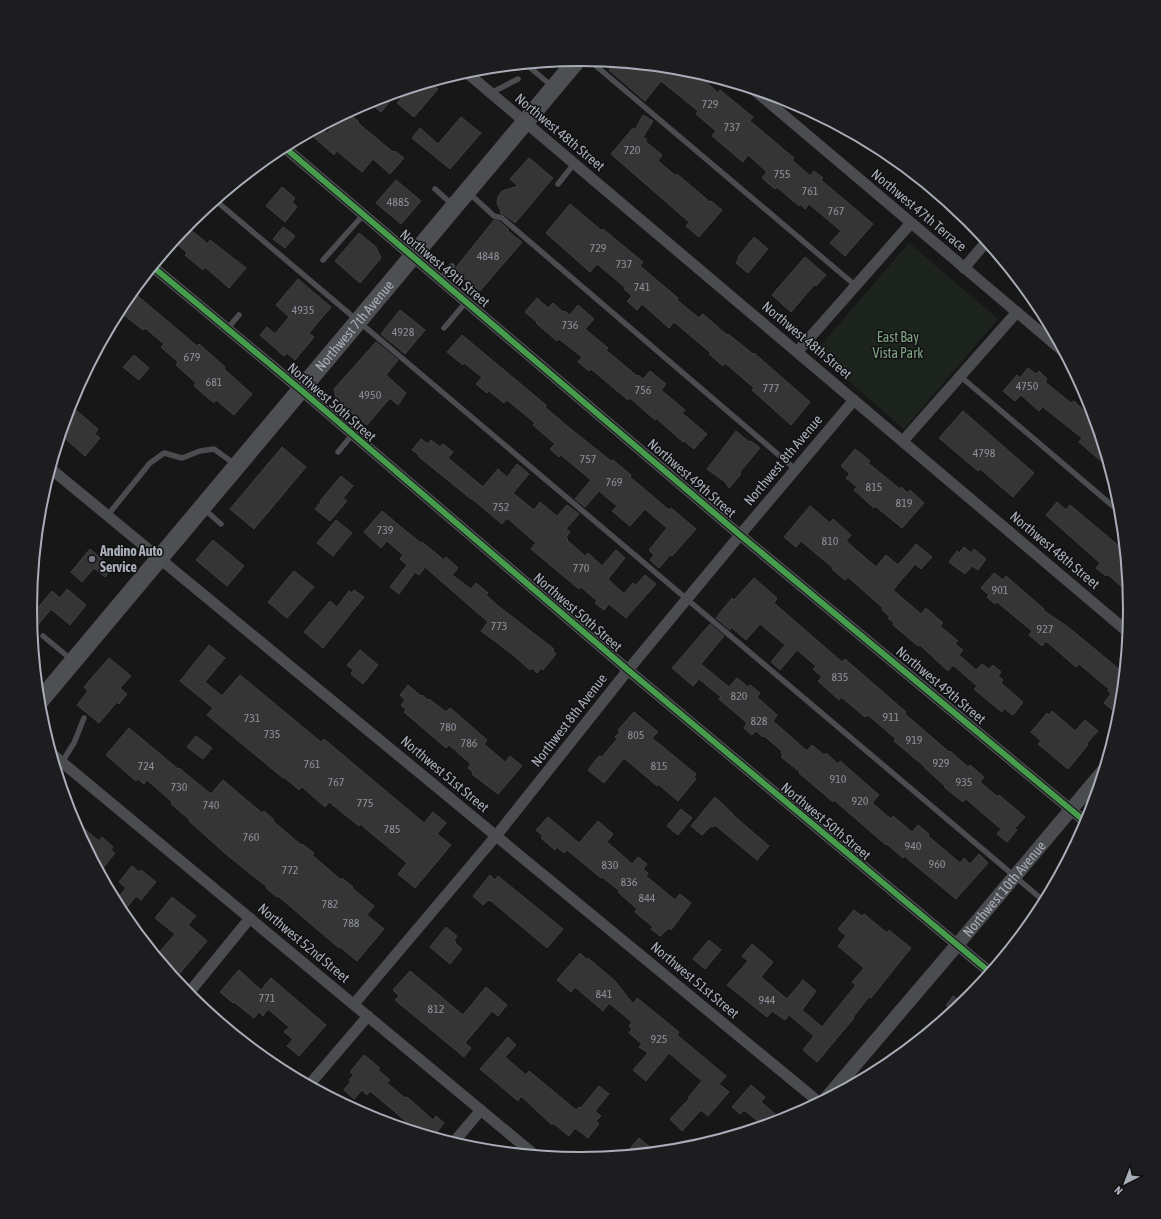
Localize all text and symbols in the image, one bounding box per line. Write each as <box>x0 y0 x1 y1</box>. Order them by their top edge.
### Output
street label: Northwest 48th Street <box>512 90 608 174</box>
house number: 729 <box>702 97 719 111</box>
house number: 737 <box>724 120 741 134</box>
house number: 720 <box>624 143 641 157</box>
street label: Northwest 47th Terrace <box>868 166 970 254</box>
house number: 755 <box>774 167 790 181</box>
house number: 761 <box>802 184 819 198</box>
house number: 4885 <box>387 195 409 209</box>
house number: 767 <box>828 204 845 218</box>
street label: Northwest 49th Street <box>397 226 493 310</box>
house number: 729 <box>590 241 607 255</box>
house number: 4848 <box>477 249 500 263</box>
house number: 737 <box>616 257 633 271</box>
street label: Northwest 7th Avenue <box>312 277 397 374</box>
house number: 741 <box>634 280 651 294</box>
street label: Northwest 48th Street <box>759 298 855 382</box>
house number: 4935 <box>292 303 314 317</box>
house number: 736 <box>562 318 579 332</box>
house number: 4928 <box>392 325 415 339</box>
park label: East Bay Vista Park <box>873 329 923 361</box>
house number: 679 <box>184 350 201 364</box>
street label: Northwest 50th Street <box>285 359 379 445</box>
house number: 681 <box>206 375 223 389</box>
house number: 4750 <box>1016 379 1039 393</box>
house number: 777 <box>763 381 780 395</box>
house number: 756 <box>635 383 652 397</box>
house number: 4950 <box>359 388 382 402</box>
street label: Northwest 8th Avenue <box>740 411 826 509</box>
street label: Northwest 49th Street <box>645 435 739 521</box>
house number: 4798 <box>973 446 996 460</box>
house number: 757 <box>580 452 597 466</box>
house number: 769 <box>606 475 623 489</box>
house number: 815 <box>866 480 882 494</box>
house number: 819 <box>896 496 913 510</box>
house number: 752 <box>493 500 509 514</box>
street label: Northwest 48th Street <box>1007 508 1103 592</box>
house number: 739 <box>377 523 394 537</box>
house number: 810 <box>822 534 839 548</box>
place label: Andino Auto Service <box>99 543 163 575</box>
marker: Andino Auto Service <box>87 554 97 564</box>
house number: 770 <box>573 561 590 575</box>
street label: Northwest 50th Street <box>531 569 625 655</box>
house number: 901 <box>992 583 1009 597</box>
house number: 773 <box>491 619 507 633</box>
house number: 927 <box>1037 622 1054 636</box>
street label: Northwest 49th Street <box>893 643 989 727</box>
street label: Northwest 8th Avenue <box>528 670 610 770</box>
house number: 835 <box>832 670 848 684</box>
house number: 820 <box>731 689 748 703</box>
house number: 911 <box>883 710 900 724</box>
house number: 731 <box>244 711 261 725</box>
house number: 828 <box>751 714 768 728</box>
house number: 780 <box>440 720 457 734</box>
house number: 735 <box>264 727 280 741</box>
house number: 805 <box>628 728 644 742</box>
street label: Northwest 51st Street <box>398 733 492 815</box>
house number: 919 <box>906 733 923 747</box>
house number: 786 <box>461 736 478 750</box>
house number: 929 <box>933 756 950 770</box>
house number: 761 <box>304 757 321 771</box>
house number: 724 <box>138 759 155 773</box>
house number: 815 <box>651 759 667 773</box>
house number: 910 <box>830 772 847 786</box>
house number: 767 <box>328 775 345 789</box>
house number: 935 <box>956 775 972 789</box>
street label: Northwest 50th Street <box>778 779 874 863</box>
house number: 730 <box>171 780 188 794</box>
house number: 920 <box>852 794 869 808</box>
house number: 775 <box>357 796 373 810</box>
house number: 740 <box>203 798 220 812</box>
house number: 785 <box>384 822 400 836</box>
house number: 760 <box>243 830 260 844</box>
street label: Northwest 10th Avenue <box>960 838 1049 940</box>
house number: 940 <box>905 839 922 853</box>
house number: 960 <box>929 857 946 871</box>
house number: 830 <box>602 858 619 872</box>
house number: 772 <box>282 863 298 877</box>
house number: 836 <box>621 875 638 889</box>
house number: 844 <box>639 891 656 905</box>
house number: 782 <box>322 897 338 911</box>
street label: Northwest 52nd Street <box>255 900 353 986</box>
house number: 788 <box>343 916 360 930</box>
street label: Northwest 51st Street <box>648 939 742 1021</box>
house number: 841 <box>596 987 613 1001</box>
house number: 771 <box>259 991 276 1005</box>
house number: 944 <box>759 993 776 1007</box>
house number: 812 <box>428 1002 444 1016</box>
house number: 925 <box>651 1032 667 1046</box>
north arrow <box>1105 1163 1145 1203</box>
text: N <box>1112 1184 1125 1197</box>

